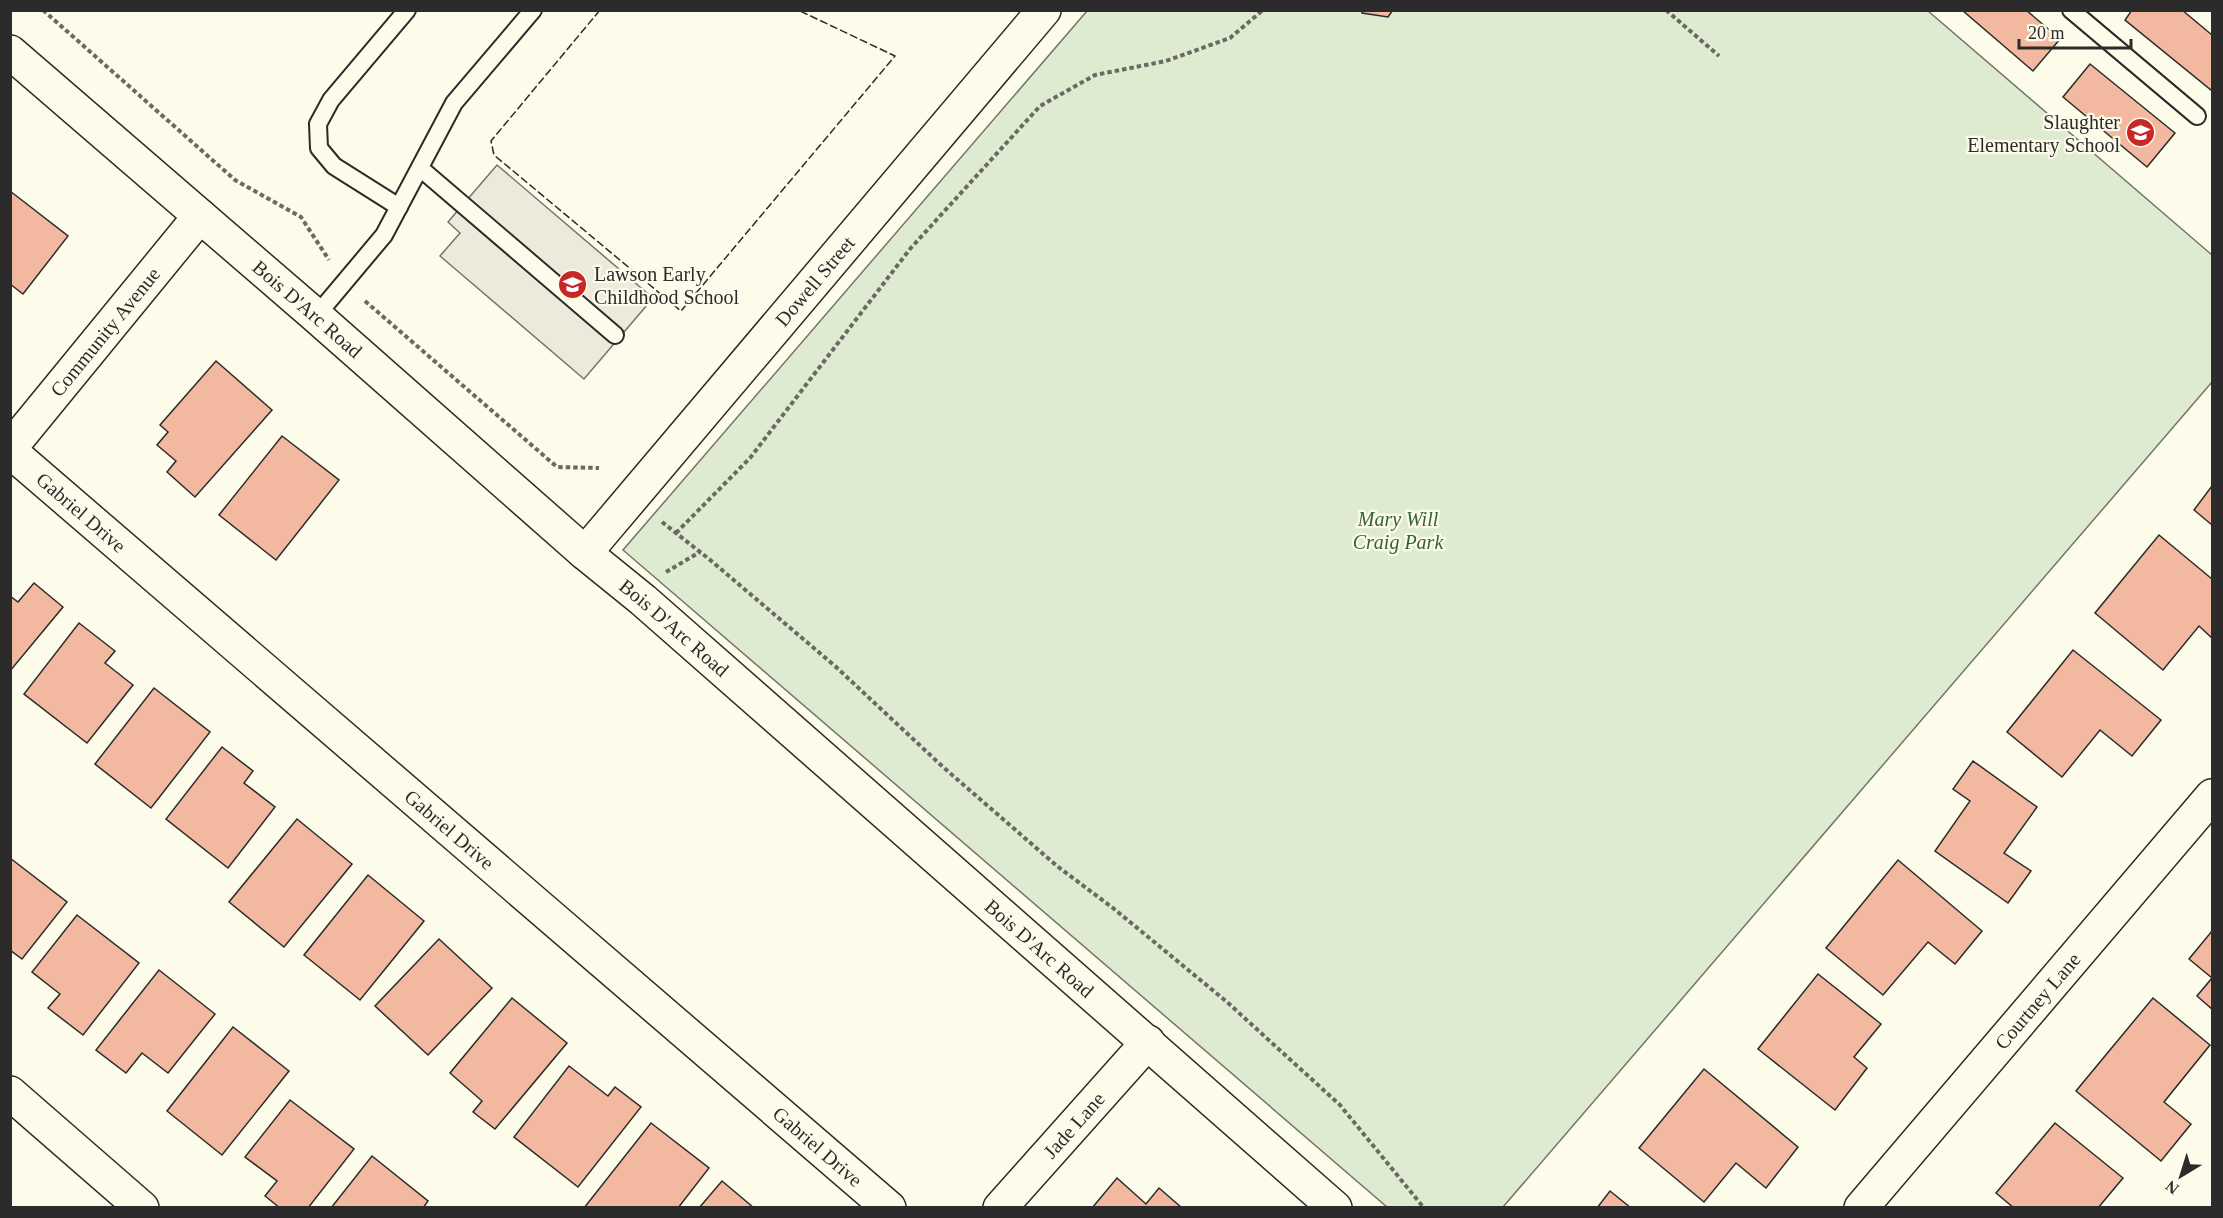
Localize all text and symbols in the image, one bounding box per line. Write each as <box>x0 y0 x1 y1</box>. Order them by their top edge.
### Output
scale bar <box>2019 12 2132 50</box>
text: 20 m <box>2028 23 2065 43</box>
place label: Slaughter Elementary School <box>1967 111 2120 157</box>
school or university icon: Slaughter Elementary School <box>2125 117 2157 149</box>
street label: Dowell Street <box>771 231 859 330</box>
street label: Bois D'Arc Road <box>249 256 366 362</box>
street label: Community Avenue <box>46 263 164 401</box>
place label: Lawson Early Childhood School <box>594 263 739 308</box>
school or university icon: Lawson Early Childhood School <box>557 269 589 301</box>
street label: Gabriel Drive <box>32 468 130 557</box>
park label: Mary Will Craig Park <box>1353 508 1444 554</box>
street label: Bois D'Arc Road <box>615 575 733 681</box>
street label: Gabriel Drive <box>400 785 499 874</box>
street label: Bois D'Arc Road <box>981 895 1098 1002</box>
street label: Courtney Lane <box>1990 948 2085 1054</box>
street label: Jade Lane <box>1039 1088 1109 1163</box>
street label: Gabriel Drive <box>769 1102 867 1191</box>
north arrow <box>2151 1146 2211 1206</box>
text: N <box>2162 1177 2182 1198</box>

